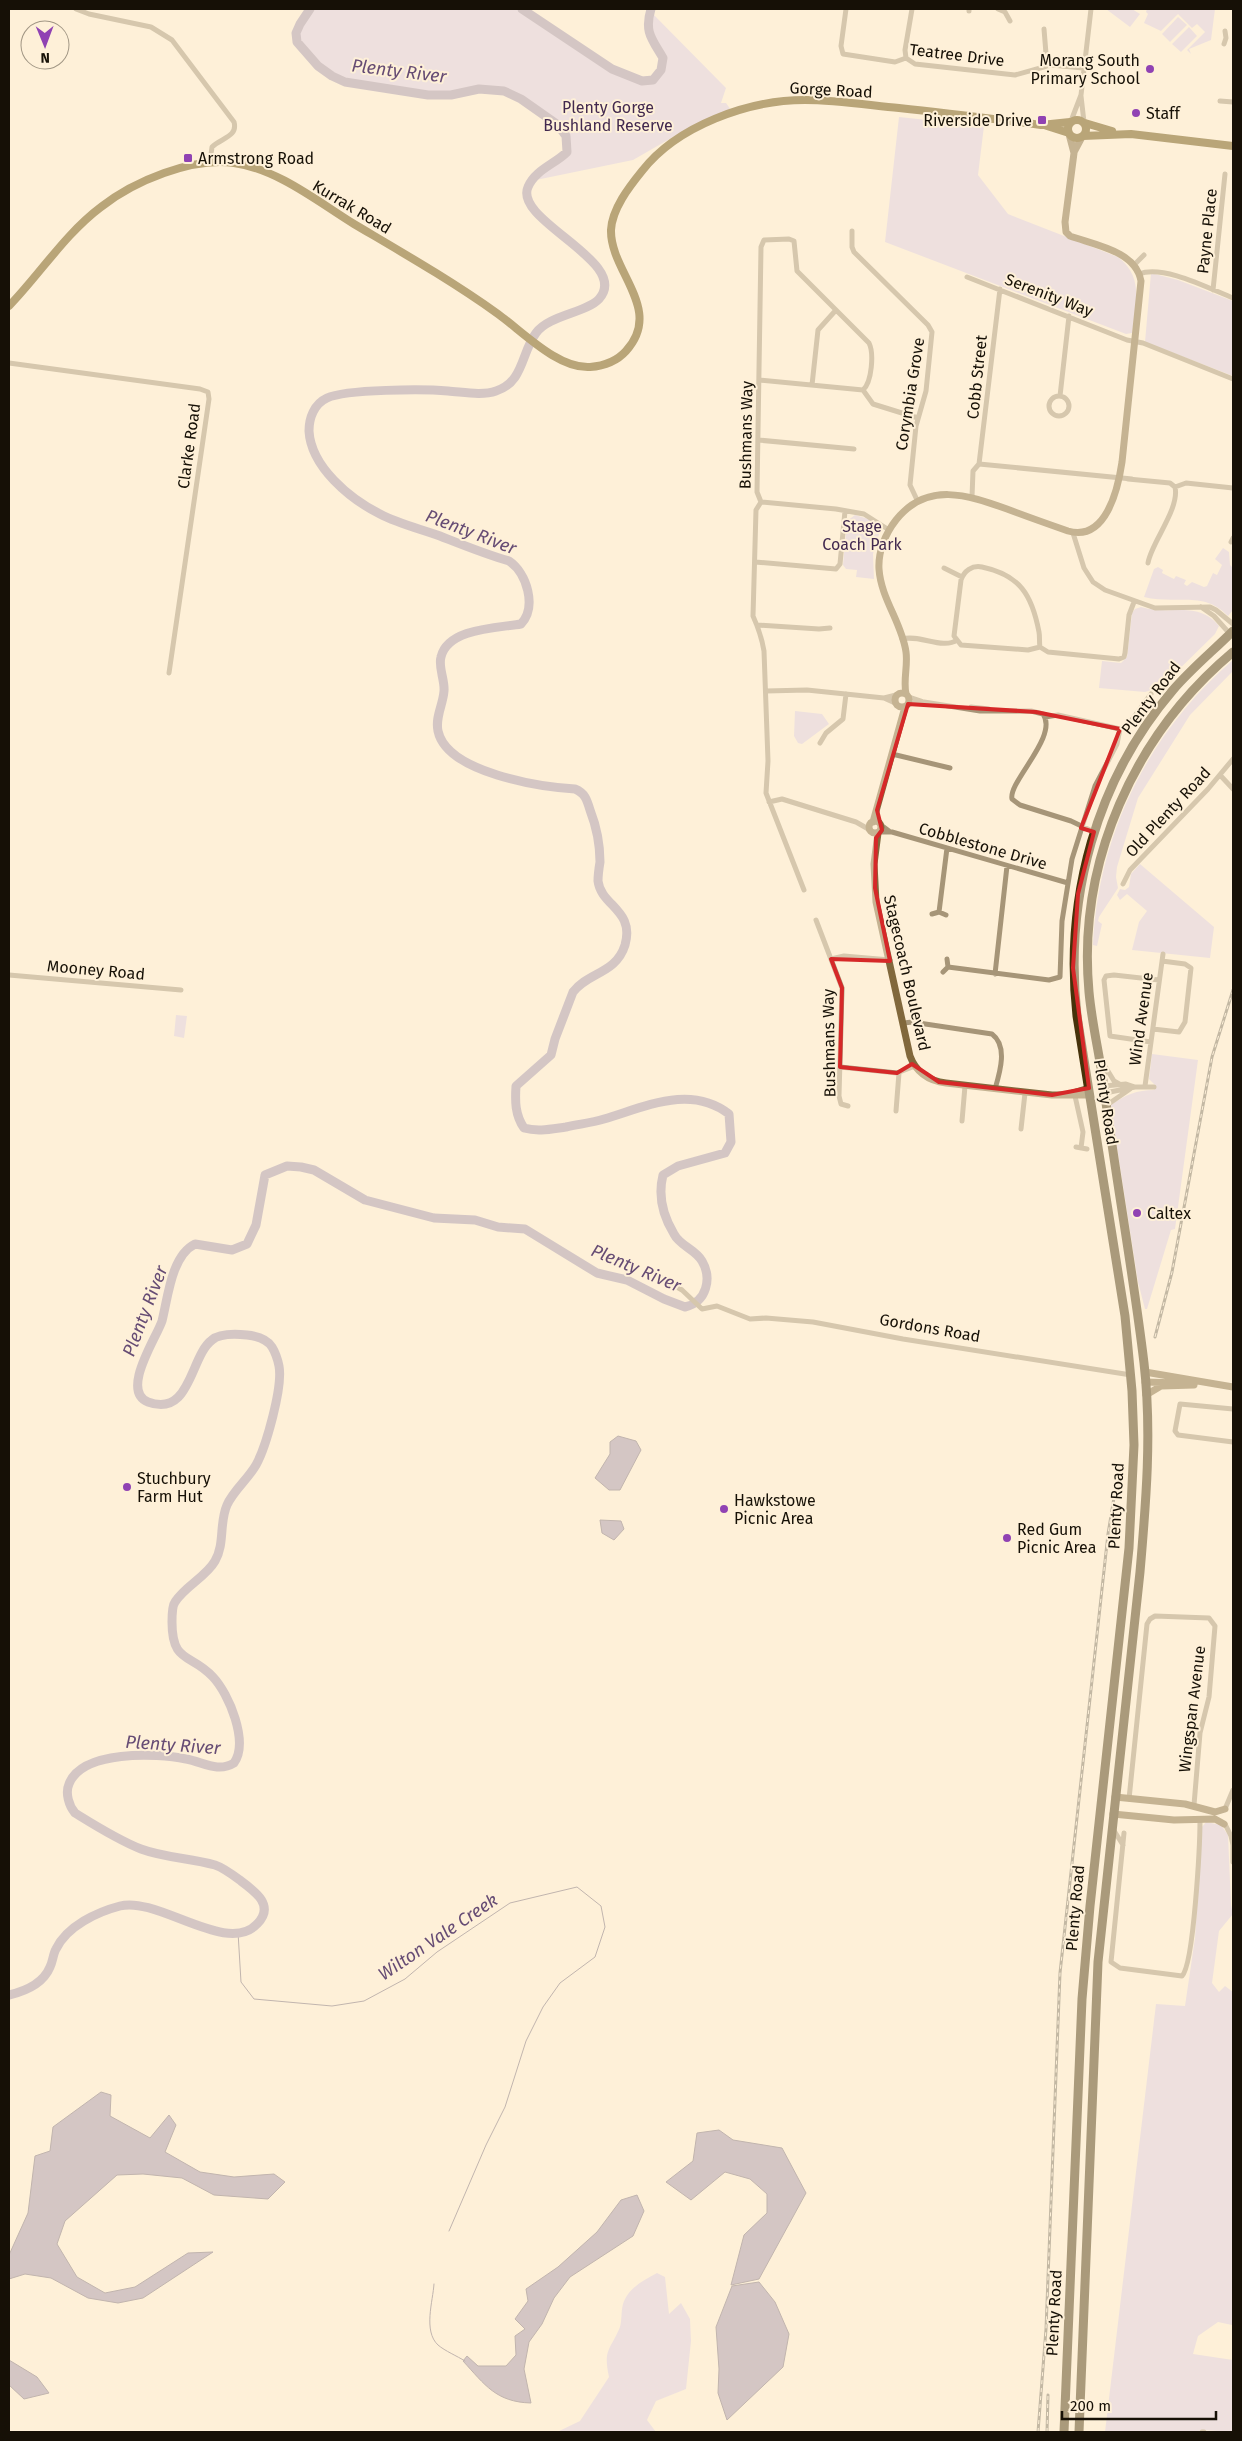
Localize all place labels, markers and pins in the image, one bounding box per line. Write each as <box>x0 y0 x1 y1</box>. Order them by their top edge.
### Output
place label: Morang South Primary School <box>1031 51 1140 88</box>
marker: Morang South Primary School <box>1144 63 1156 75</box>
place label: Staff <box>1146 104 1181 123</box>
marker: Staff <box>1130 107 1142 119</box>
place label: Riverside Drive <box>923 111 1032 130</box>
marker: Riverside Drive <box>1036 114 1048 126</box>
place label: Armstrong Road <box>198 149 314 168</box>
marker: Armstrong Road <box>182 152 194 164</box>
place label: Caltex <box>1147 1204 1191 1223</box>
marker: Caltex <box>1131 1207 1143 1219</box>
place label: Stuchbury Farm Hut <box>137 1469 211 1506</box>
marker: Stuchbury Farm Hut <box>121 1481 133 1493</box>
place label: Hawkstowe Picnic Area <box>734 1491 816 1528</box>
marker: Hawkstowe Picnic Area <box>718 1503 730 1515</box>
place label: Red Gum Picnic Area <box>1017 1520 1096 1557</box>
marker: Red Gum Picnic Area <box>1001 1532 1013 1544</box>

